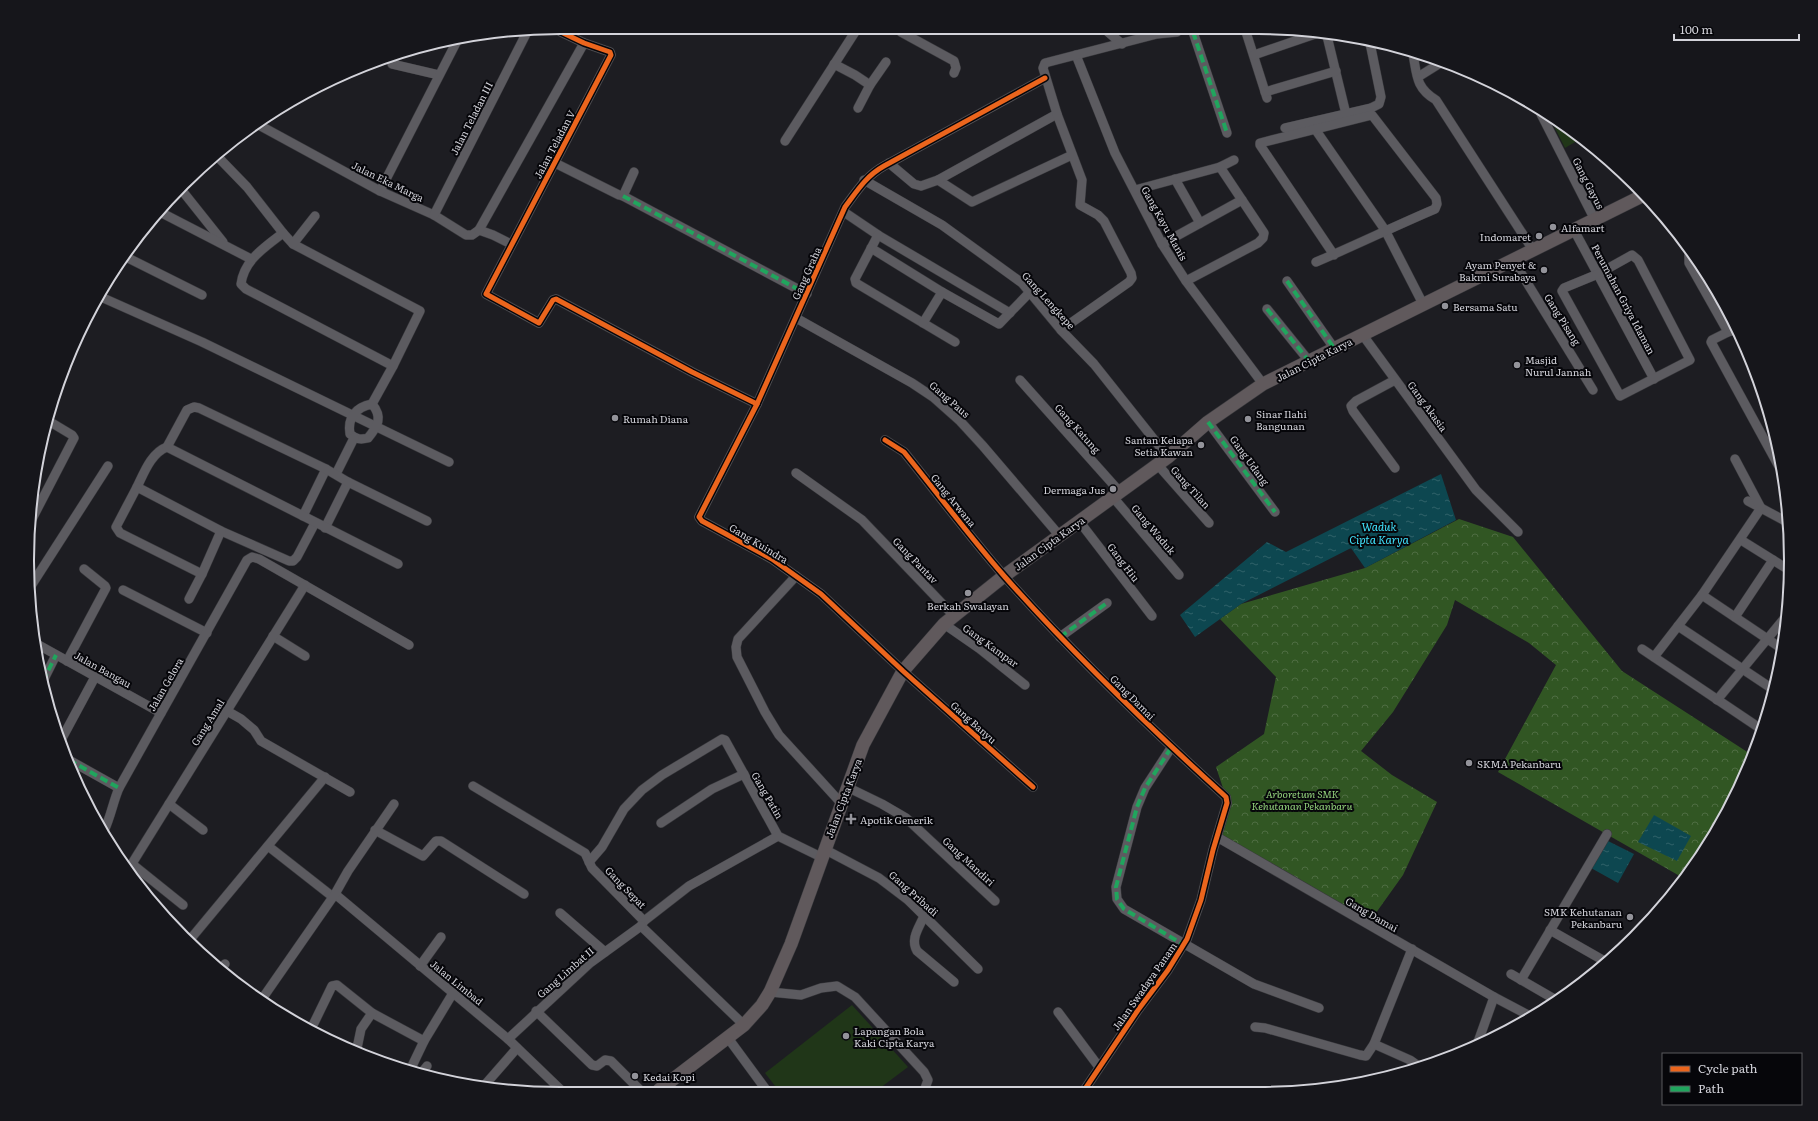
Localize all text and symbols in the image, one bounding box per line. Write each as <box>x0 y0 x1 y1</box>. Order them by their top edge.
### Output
scale bar <box>1674 16 1799 42</box>
text: 100 m <box>1680 20 1713 38</box>
street label: Jalan Teladan III <box>446 79 496 157</box>
street label: Jalan Teladan V <box>530 107 579 181</box>
street label: Gang Gayus <box>1570 155 1609 212</box>
street label: Jalan Eka Marga <box>350 157 427 205</box>
street label: Gang Kayu Manis <box>1138 183 1192 263</box>
place label: Alfamart <box>1561 220 1605 235</box>
marker: Alfamart <box>1548 222 1558 232</box>
place label: Indomaret <box>1480 229 1531 244</box>
marker: Indomaret <box>1534 231 1544 241</box>
street label: Perumahan Griya Idaman <box>1588 241 1660 357</box>
street label: Gang Graha <box>788 244 825 302</box>
place label: Ayam Penyet & Bakmi Surabaya <box>1459 257 1537 284</box>
marker: Ayam Penyet & Bakmi Surabaya <box>1539 265 1549 275</box>
street label: Gang Lengkepe <box>1019 268 1079 332</box>
street label: Gang Pisang <box>1541 290 1585 348</box>
place label: Bersama Satu <box>1453 299 1518 314</box>
marker: Bersama Satu <box>1440 301 1450 311</box>
street label: Jalan Cipta Karya <box>1273 333 1355 385</box>
place label: Masjid Nurul Jannah <box>1525 352 1592 379</box>
marker: Masjid Nurul Jannah <box>1512 360 1522 370</box>
street label: Gang Paus <box>927 377 974 421</box>
street label: Gang Akasia <box>1405 378 1452 435</box>
street label: Gang Katung <box>1052 400 1105 456</box>
place label: Sinar Ilahi Bangunan <box>1256 406 1307 433</box>
place label: Rumah Diana <box>623 411 689 426</box>
marker: Rumah Diana <box>610 413 620 423</box>
marker: Sinar Ilahi Bangunan <box>1243 414 1253 424</box>
place label: Santan Kelapa Setia Kawan <box>1125 432 1194 459</box>
street label: Gang Udang <box>1227 432 1273 488</box>
marker: Santan Kelapa Setia Kawan <box>1196 440 1206 450</box>
street label: Gang Tilan <box>1168 462 1215 512</box>
street label: Gang Arwana <box>928 470 981 530</box>
place label: Dermaga Jus <box>1043 482 1105 497</box>
marker: Dermaga Jus <box>1108 484 1118 494</box>
street label: Gang Waduk <box>1128 501 1180 558</box>
street label: Jalan Cipta Karya <box>1011 512 1088 574</box>
water label: Waduk Cipta Karya <box>1349 518 1410 547</box>
street label: Gang Kuindra <box>727 519 792 567</box>
street label: Gang Pantav <box>890 533 942 587</box>
street label: Gang Hiu <box>1104 539 1144 585</box>
marker: Berkah Swalayan <box>963 588 973 598</box>
place label: Berkah Swalayan <box>927 598 1009 613</box>
street label: Gang Kampar <box>960 620 1022 670</box>
street label: Jalan Bangau <box>72 647 135 691</box>
street label: Jalan Gelora <box>144 654 187 714</box>
street label: Gang Damai <box>1107 671 1159 723</box>
street label: Gang Amal <box>187 695 228 748</box>
street label: Gang Banyu <box>948 697 1001 747</box>
street label: Jalan Cipta Karya <box>821 756 865 840</box>
place label: SKMA Pekanbaru <box>1477 756 1562 771</box>
marker: SKMA Pekanbaru <box>1464 758 1474 768</box>
street label: Gang Patin <box>748 769 788 822</box>
park label: Arboretum SMK Kehutanan Pekanbaru <box>1252 786 1353 813</box>
place label: Apotik Generik <box>860 812 934 827</box>
marker: Apotik Generik <box>845 813 857 825</box>
street label: Gang Mandiri <box>940 833 999 890</box>
street label: Gang Sepat <box>602 863 650 911</box>
street label: Gang Pribadi <box>886 867 942 920</box>
street label: Gang Damai <box>1343 893 1402 935</box>
place label: SMK Kehutanan Pekanbaru <box>1544 904 1623 931</box>
marker: SMK Kehutanan Pekanbaru <box>1625 912 1635 922</box>
street label: Jalan Swadaya Panam <box>1108 939 1180 1033</box>
street label: Gang Limbat II <box>533 943 597 1001</box>
street label: Jalan Limbad <box>427 956 487 1008</box>
place label: Lapangan Bola Kaki Cipta Karya <box>854 1023 935 1050</box>
marker: Lapangan Bola Kaki Cipta Karya <box>841 1031 851 1041</box>
legend <box>1662 1053 1802 1105</box>
text: Cycle path <box>1698 1059 1758 1077</box>
place label: Kedai Kopi <box>643 1069 696 1084</box>
marker: Kedai Kopi <box>630 1071 640 1081</box>
text: Path <box>1698 1079 1724 1097</box>

